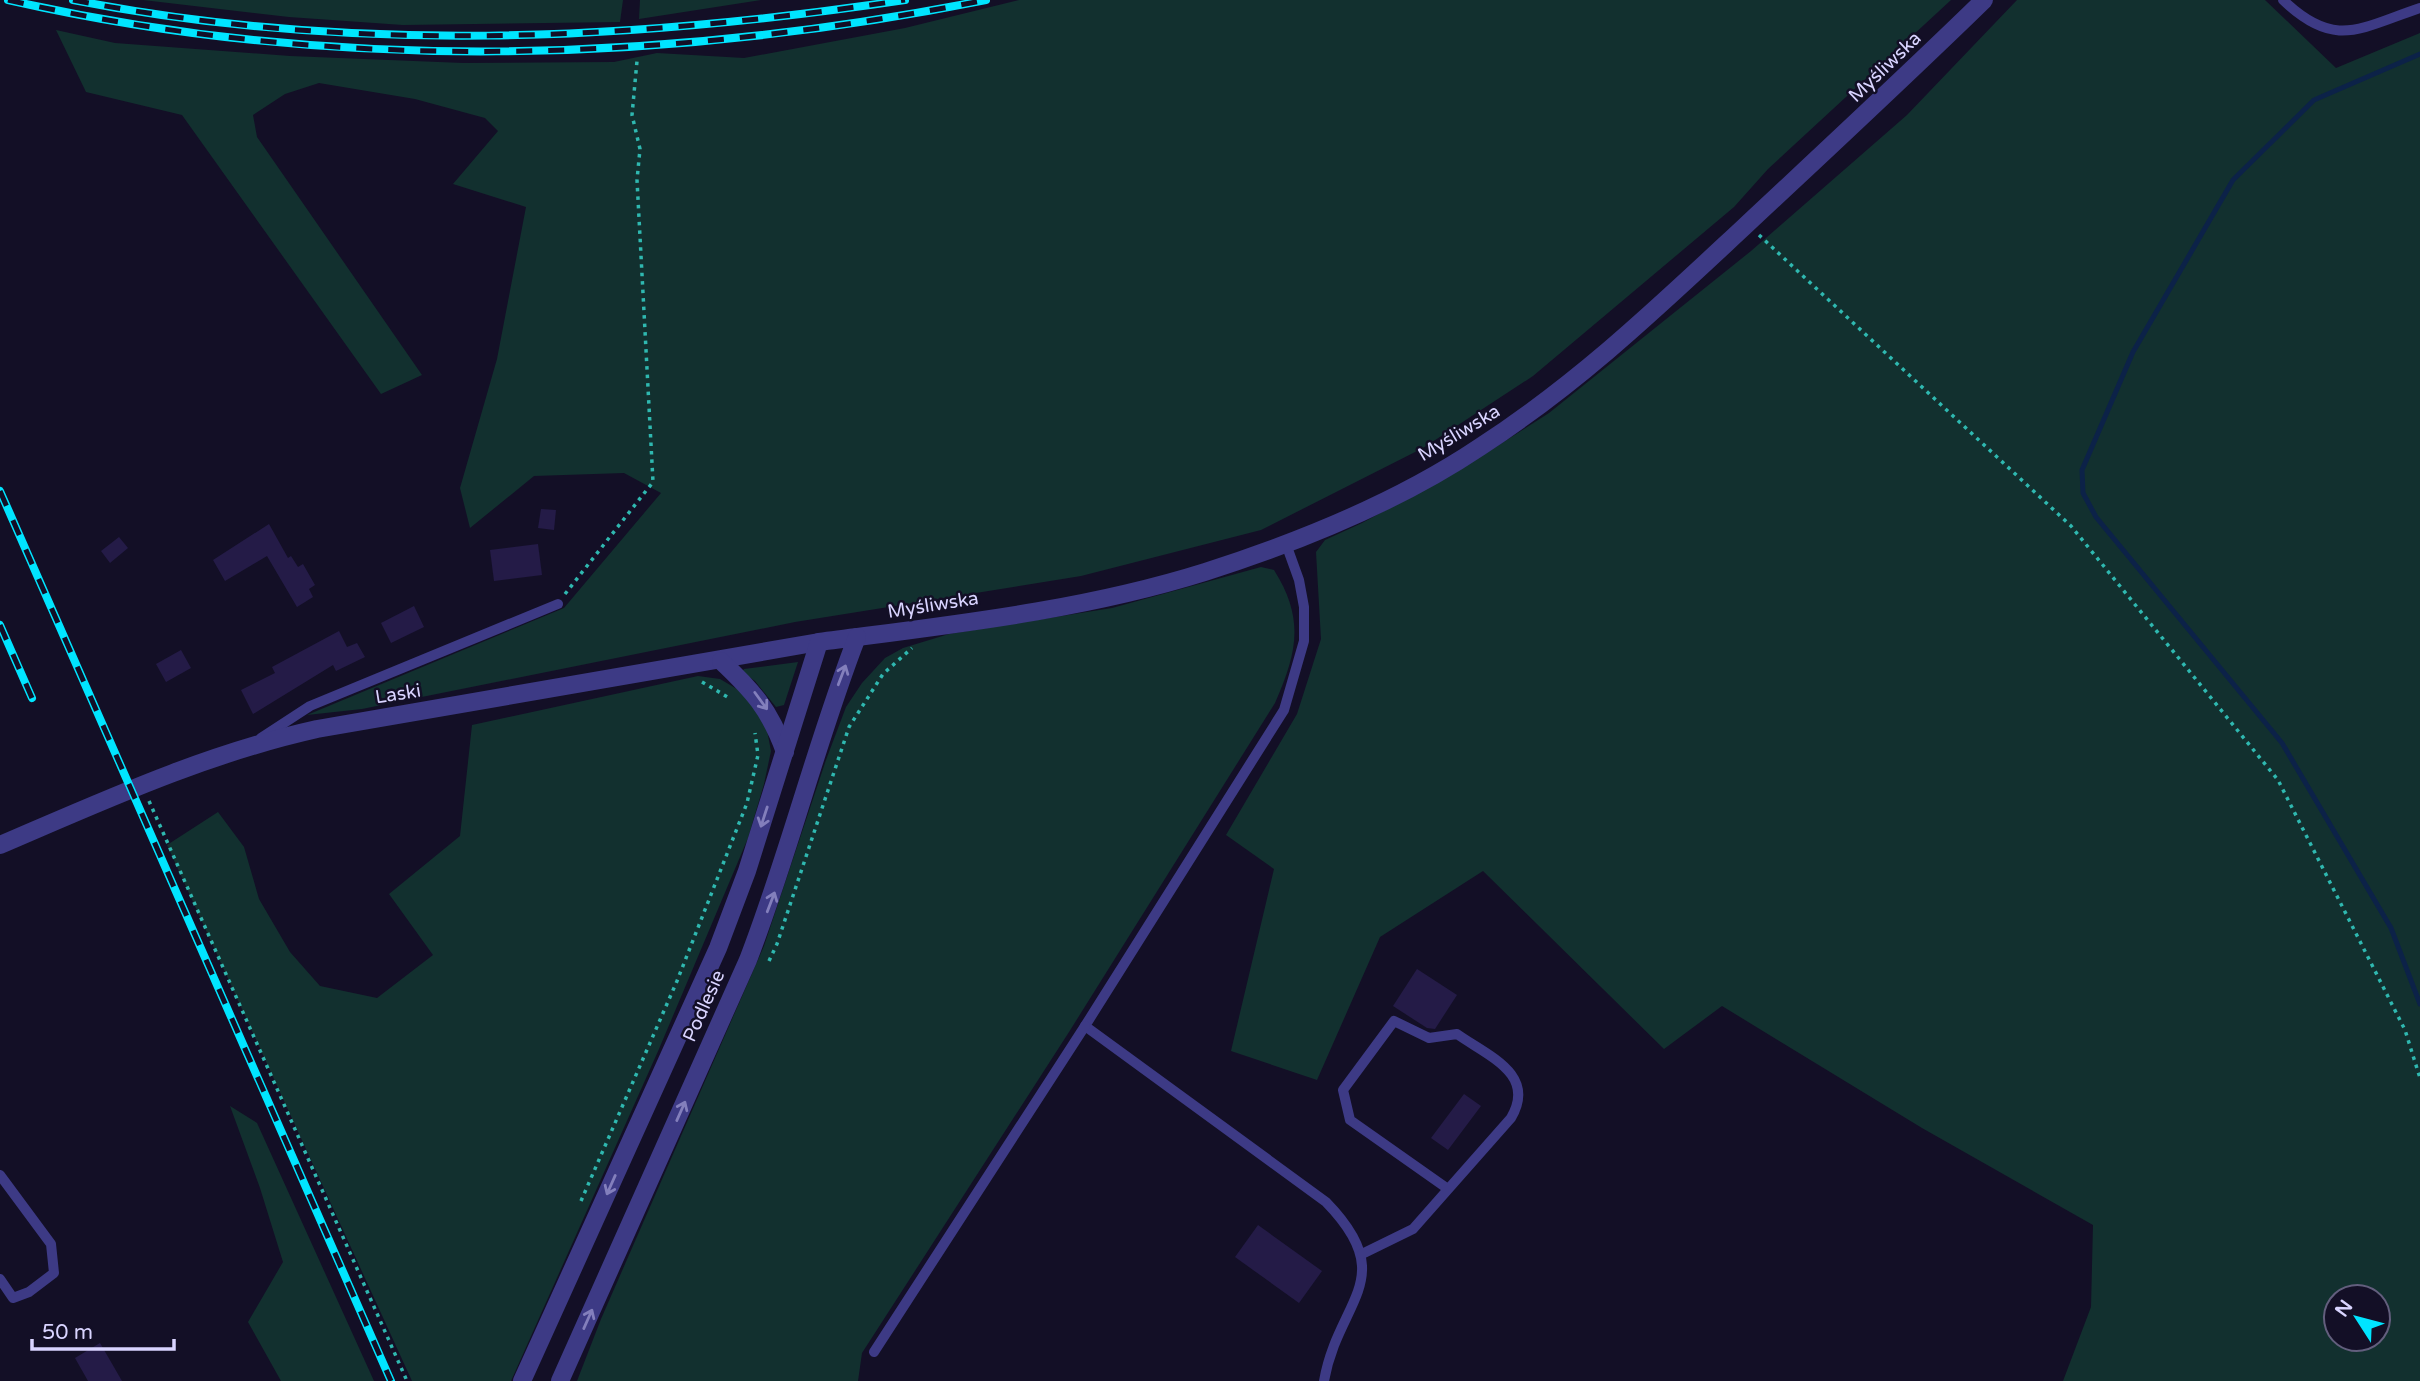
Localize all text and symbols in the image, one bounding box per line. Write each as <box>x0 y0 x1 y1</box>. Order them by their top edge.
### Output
street label: Myśliwska <box>1844 27 1926 107</box>
street label: Myśliwska <box>1414 400 1504 466</box>
street label: Myśliwska <box>886 587 980 623</box>
one-way arrow <box>837 664 850 686</box>
street label: Laski <box>374 680 422 708</box>
one-way arrow <box>753 691 768 710</box>
one-way arrow <box>757 805 769 827</box>
one-way arrow <box>765 892 778 914</box>
street label: Podlesie <box>678 967 730 1045</box>
one-way arrow <box>675 1101 688 1122</box>
one-way arrow <box>604 1174 617 1195</box>
north arrow <box>2322 1283 2392 1353</box>
text: N <box>2331 1296 2357 1321</box>
scale bar <box>32 1308 173 1352</box>
one-way arrow <box>582 1309 595 1330</box>
text: 50 m <box>42 1320 93 1345</box>

